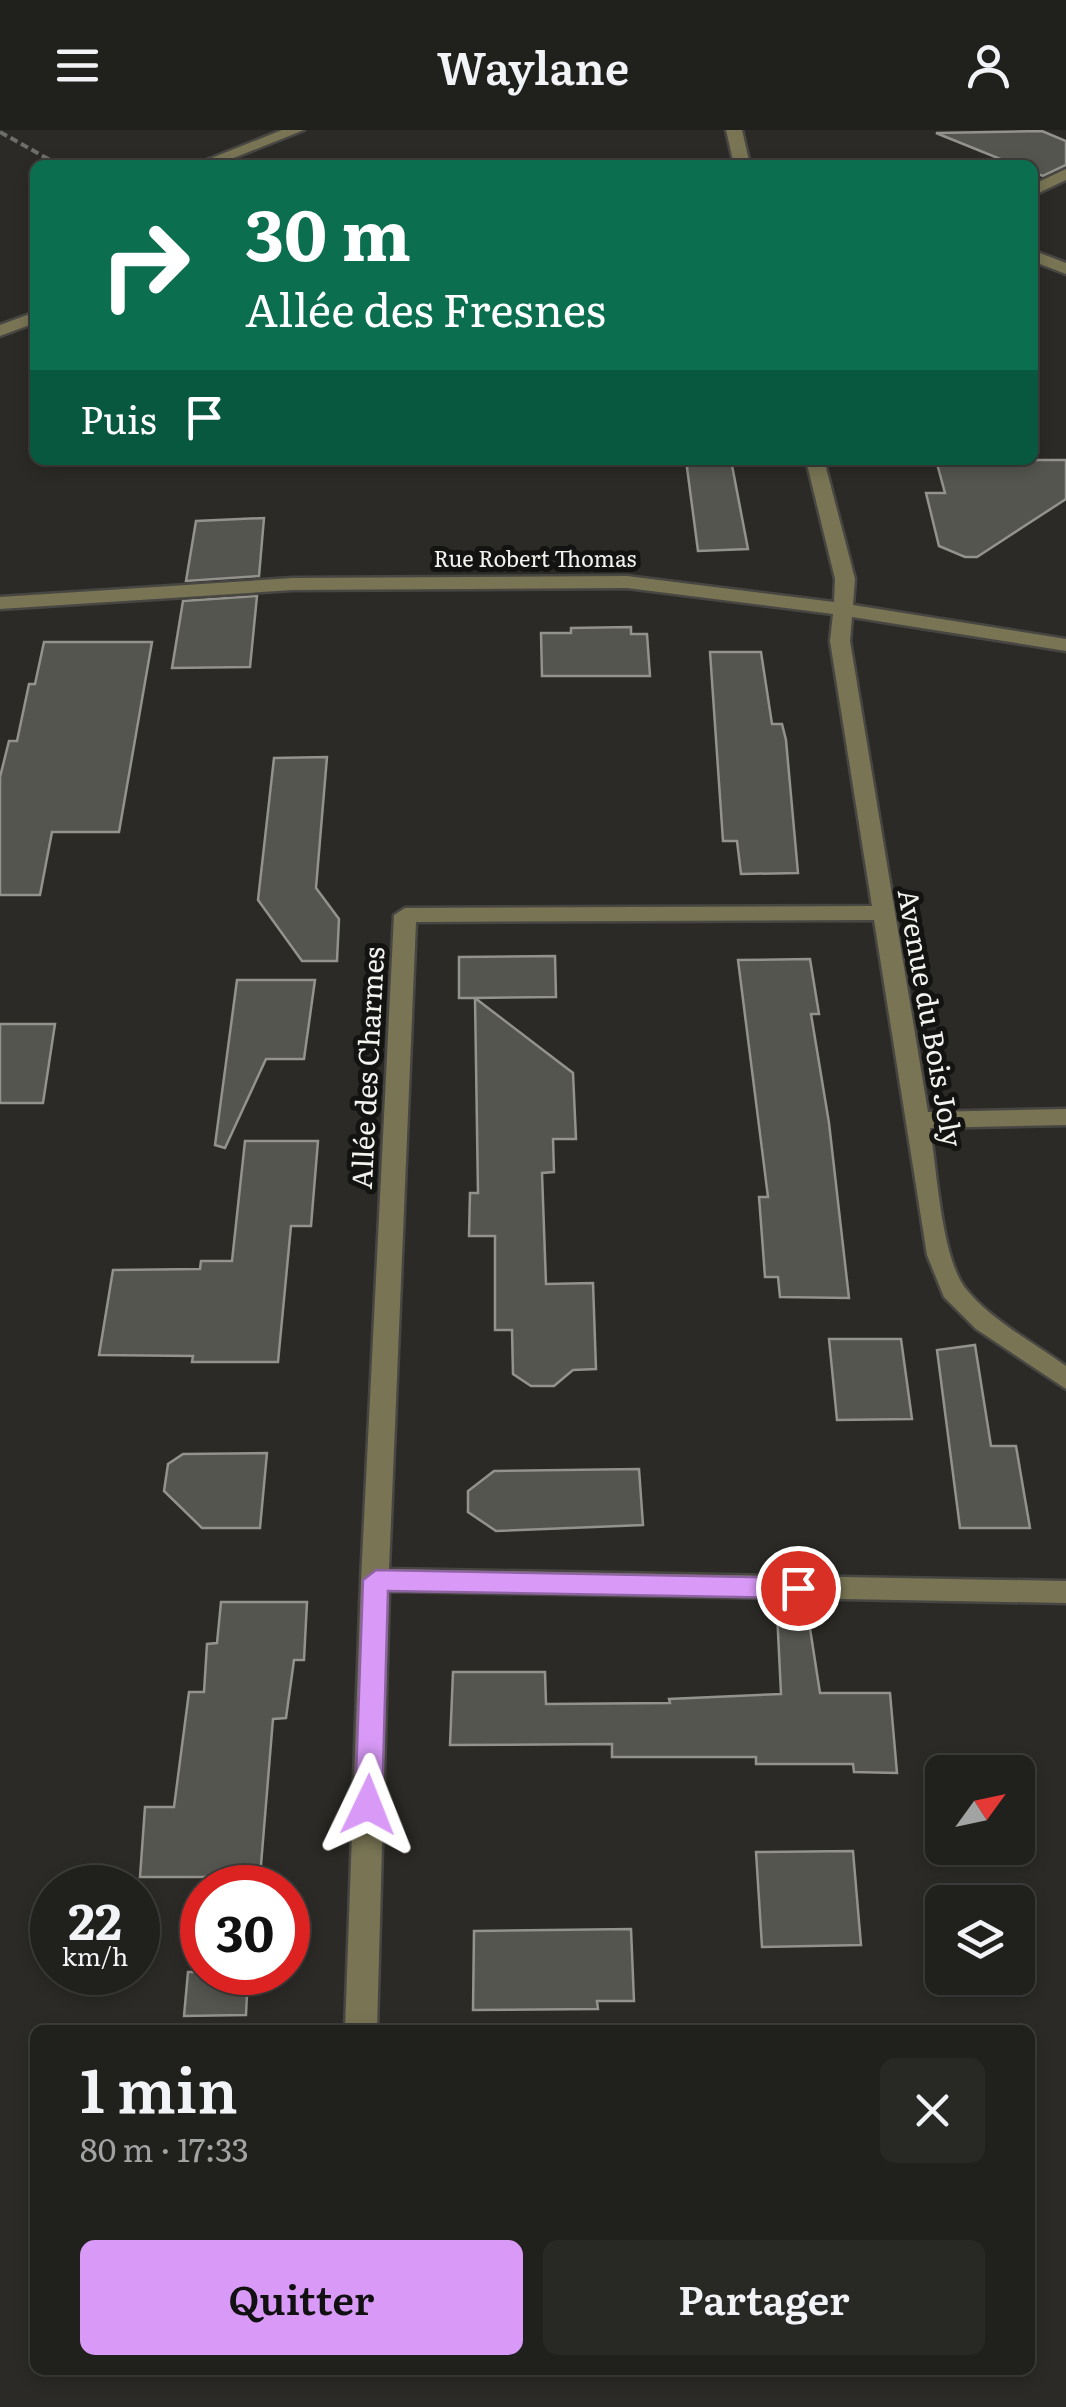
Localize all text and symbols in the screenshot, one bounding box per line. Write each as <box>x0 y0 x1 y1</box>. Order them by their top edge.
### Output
text: Waylane <box>437 32 629 99</box>
icon: menu <box>50 38 105 93</box>
icon: person <box>961 38 1016 93</box>
text: 30 m <box>245 179 411 283</box>
icon: right <box>80 200 210 330</box>
text: Allée des Fresnes <box>245 274 606 341</box>
text: Puis <box>80 389 157 446</box>
icon: arrive <box>177 390 232 445</box>
street label: Rue Robert Thomas <box>433 541 637 574</box>
street label: Avenue du Bois Joly <box>889 885 976 1151</box>
street label: Allée des Charmes <box>339 946 393 1190</box>
pin <box>756 1546 841 1631</box>
icon: arrive <box>771 1561 826 1616</box>
position arrow <box>316 1753 420 1857</box>
north arrow <box>925 1755 1035 1865</box>
map controls <box>925 1755 1035 1995</box>
speed limit sign: 30 <box>180 1865 310 1995</box>
text: 22 <box>68 1881 122 1955</box>
button: layers <box>925 1885 1035 1995</box>
text: km/h <box>62 1937 128 1974</box>
text: 1 min <box>80 2042 238 2131</box>
button: close <box>880 2058 985 2163</box>
text: 80 m · 17:33 <box>80 2124 249 2172</box>
button: Quitter <box>80 2240 523 2355</box>
button: Partager <box>543 2240 985 2355</box>

